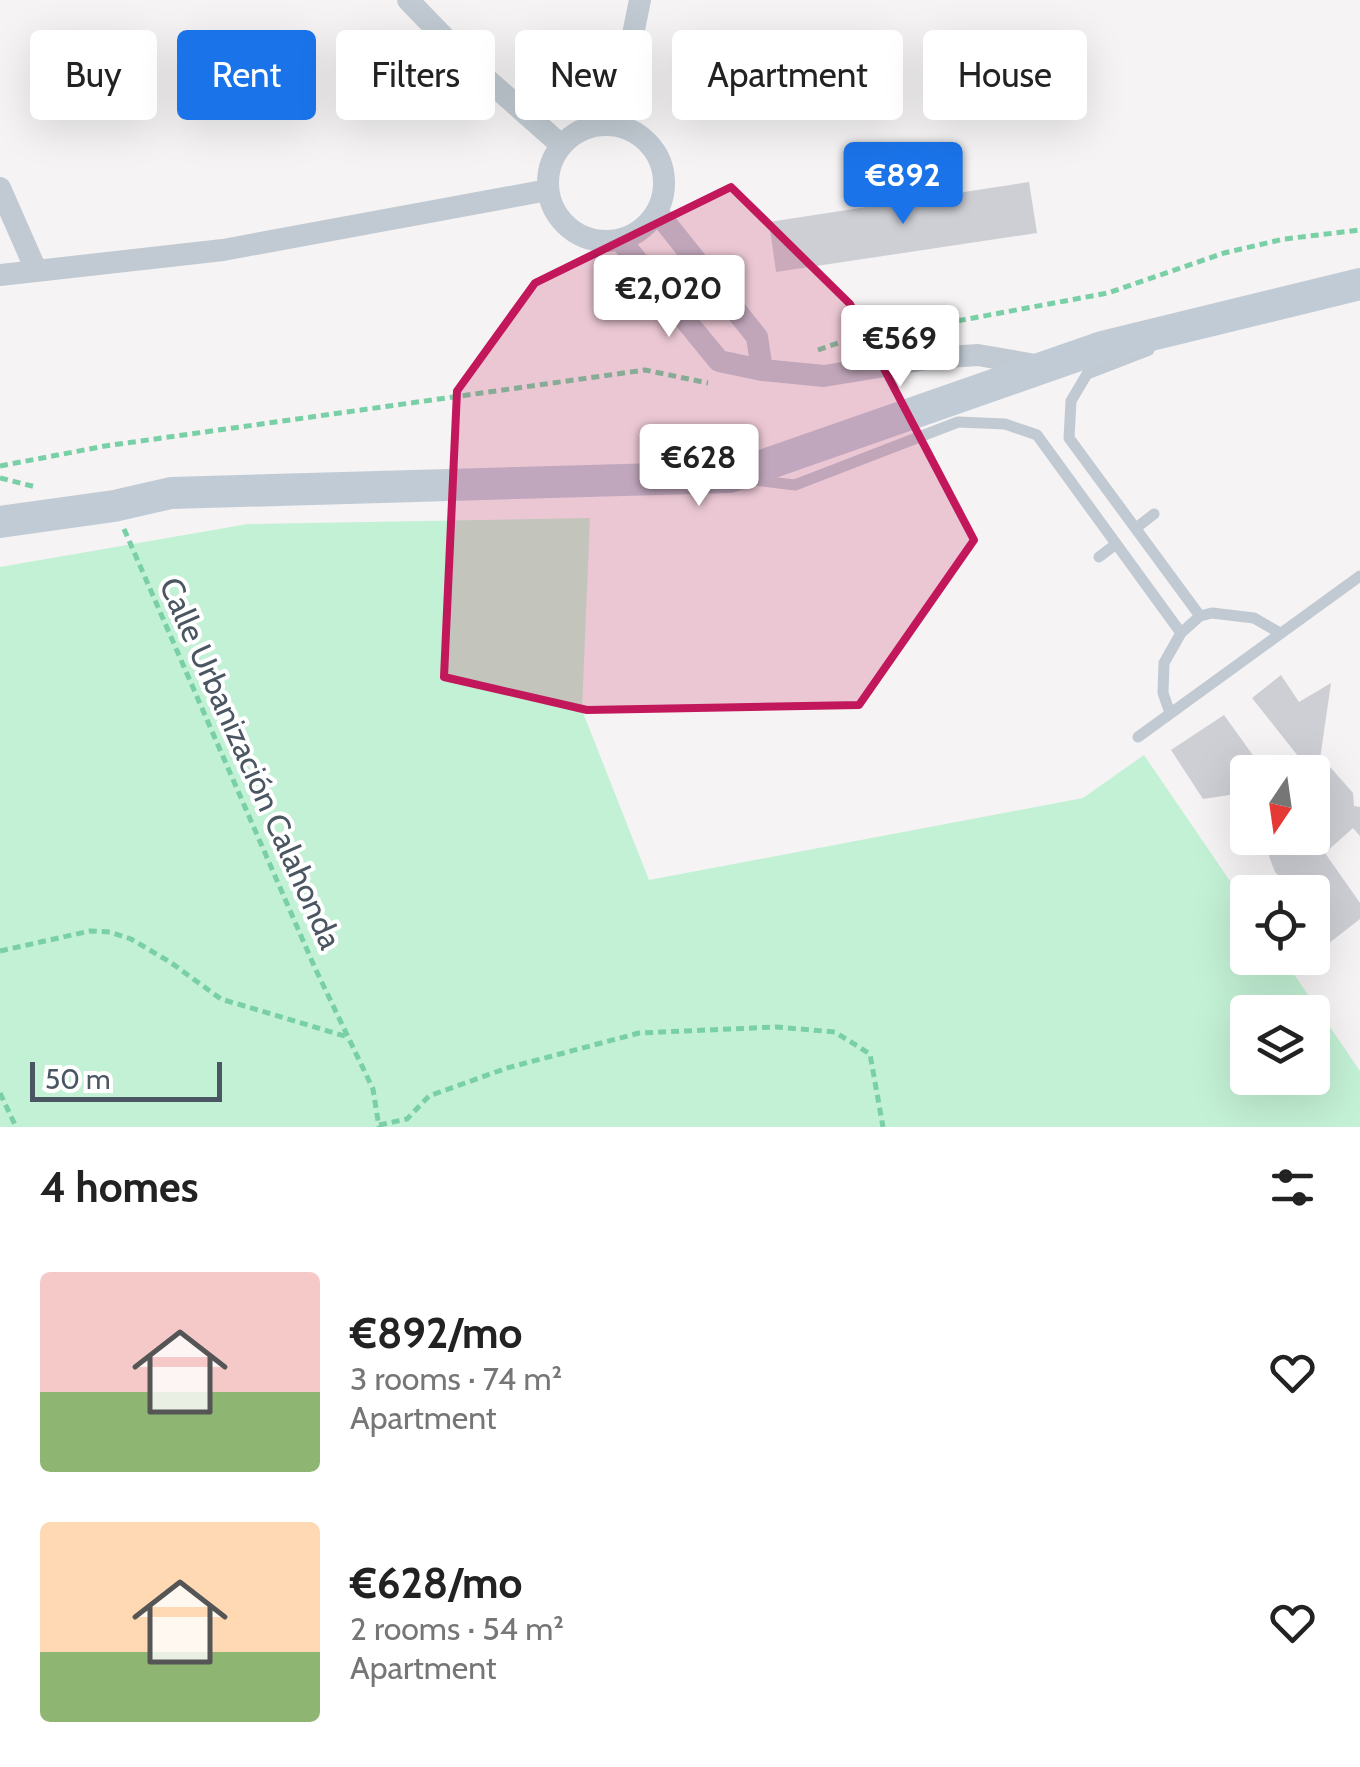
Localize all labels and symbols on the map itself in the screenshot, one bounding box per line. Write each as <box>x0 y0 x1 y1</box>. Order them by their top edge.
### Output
pin: €892 <box>844 142 962 227</box>
pin: €2,020 <box>588 255 750 340</box>
pin: €569 <box>841 305 959 390</box>
pin: €628 <box>640 424 758 509</box>
street label: Calle Urbanización Calahonda <box>151 571 351 955</box>
north arrow <box>1230 755 1330 855</box>
scale bar <box>30 1057 222 1102</box>

